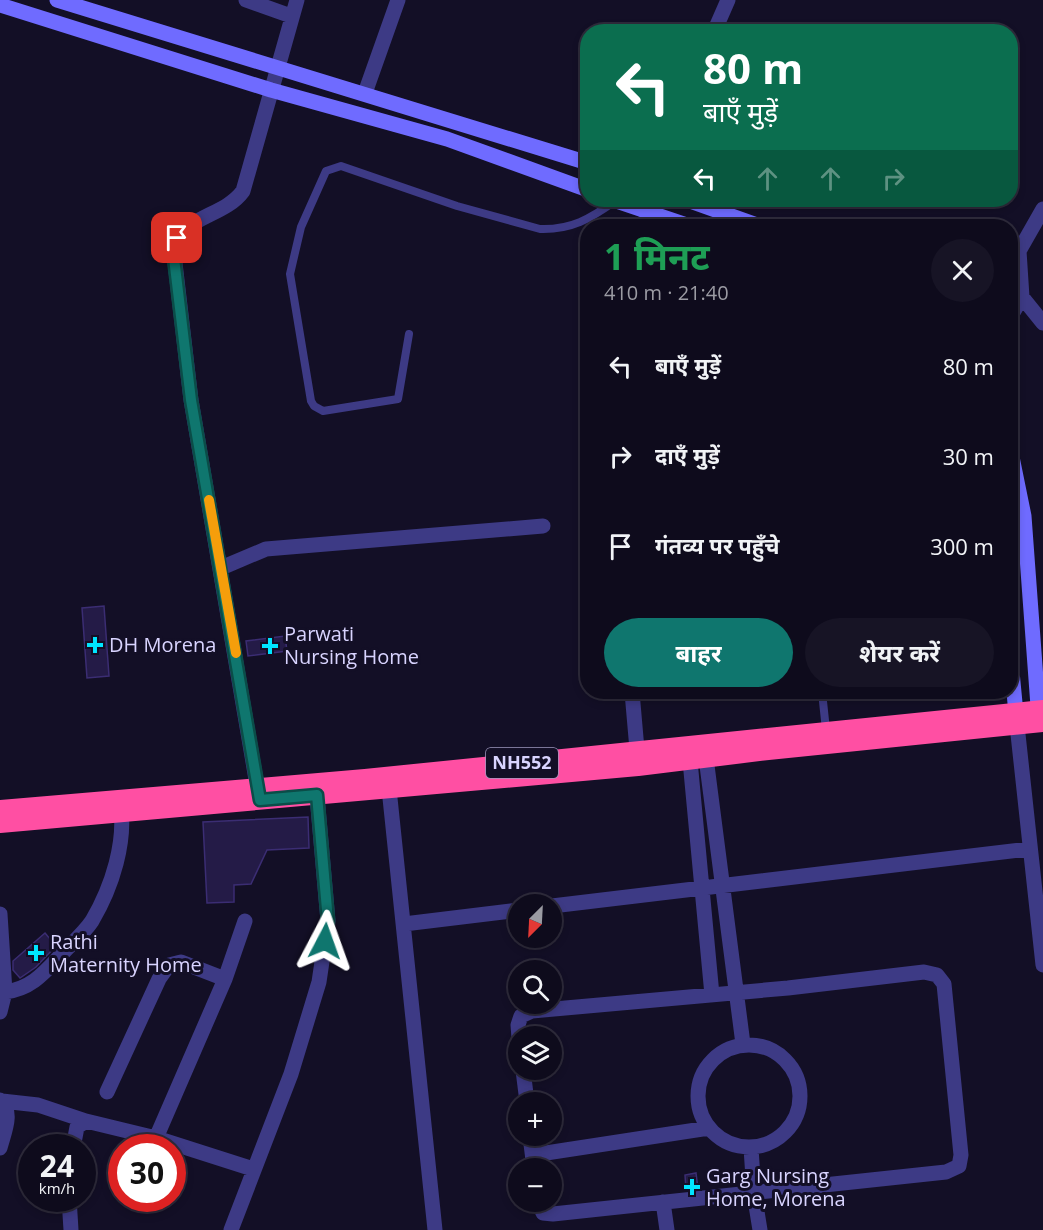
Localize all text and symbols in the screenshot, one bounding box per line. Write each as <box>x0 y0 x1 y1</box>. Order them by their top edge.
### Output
text: 80 m <box>703 39 803 96</box>
icon: left <box>604 48 682 126</box>
text: बाएँ मुड़ें <box>703 93 778 130</box>
icon: left <box>688 162 721 195</box>
icon: ahead <box>751 162 784 195</box>
icon: ahead <box>814 162 847 195</box>
icon: right <box>877 162 910 195</box>
pin <box>151 212 202 263</box>
icon: arrive <box>160 221 193 254</box>
text: 1 मिनट <box>604 232 710 281</box>
button: close <box>931 239 994 302</box>
text: 410 m · 21:40 <box>604 279 729 306</box>
icon: left <box>604 350 637 383</box>
text: बाएँ मुड़ें <box>655 350 721 380</box>
text: 80 m <box>943 351 994 381</box>
icon: right <box>604 440 637 473</box>
text: दाएँ मुड़ें <box>655 440 720 470</box>
text: 30 m <box>943 441 994 471</box>
icon: arrive <box>604 530 637 563</box>
text: गंतव्य पर पहुँचे <box>655 530 780 560</box>
text: 300 m <box>930 531 994 561</box>
button: बाहर <box>604 618 793 687</box>
button: शेयर करें <box>805 618 994 687</box>
place label: Parwati Nursing Home <box>284 620 419 670</box>
place label: DH Morena <box>109 631 216 658</box>
marker: DH Morena <box>86 636 104 654</box>
marker: Parwati Nursing Home <box>261 637 279 655</box>
road number: NH552 <box>486 748 558 778</box>
north arrow <box>508 894 562 948</box>
map controls <box>508 894 562 1212</box>
position arrow <box>293 909 357 973</box>
place label: Rathi Maternity Home <box>50 928 202 978</box>
marker: Rathi Maternity Home <box>27 944 45 962</box>
button: search <box>508 960 562 1014</box>
button: layers <box>508 1026 562 1080</box>
button: + <box>508 1092 562 1146</box>
speed limit sign: 30 <box>108 1134 186 1212</box>
text: 24 <box>40 1145 74 1186</box>
button: − <box>508 1158 562 1212</box>
place label: Garg Nursing Home, Morena <box>706 1162 846 1212</box>
text: km/h <box>39 1178 75 1198</box>
marker: Garg Nursing Home, Morena <box>683 1178 701 1196</box>

